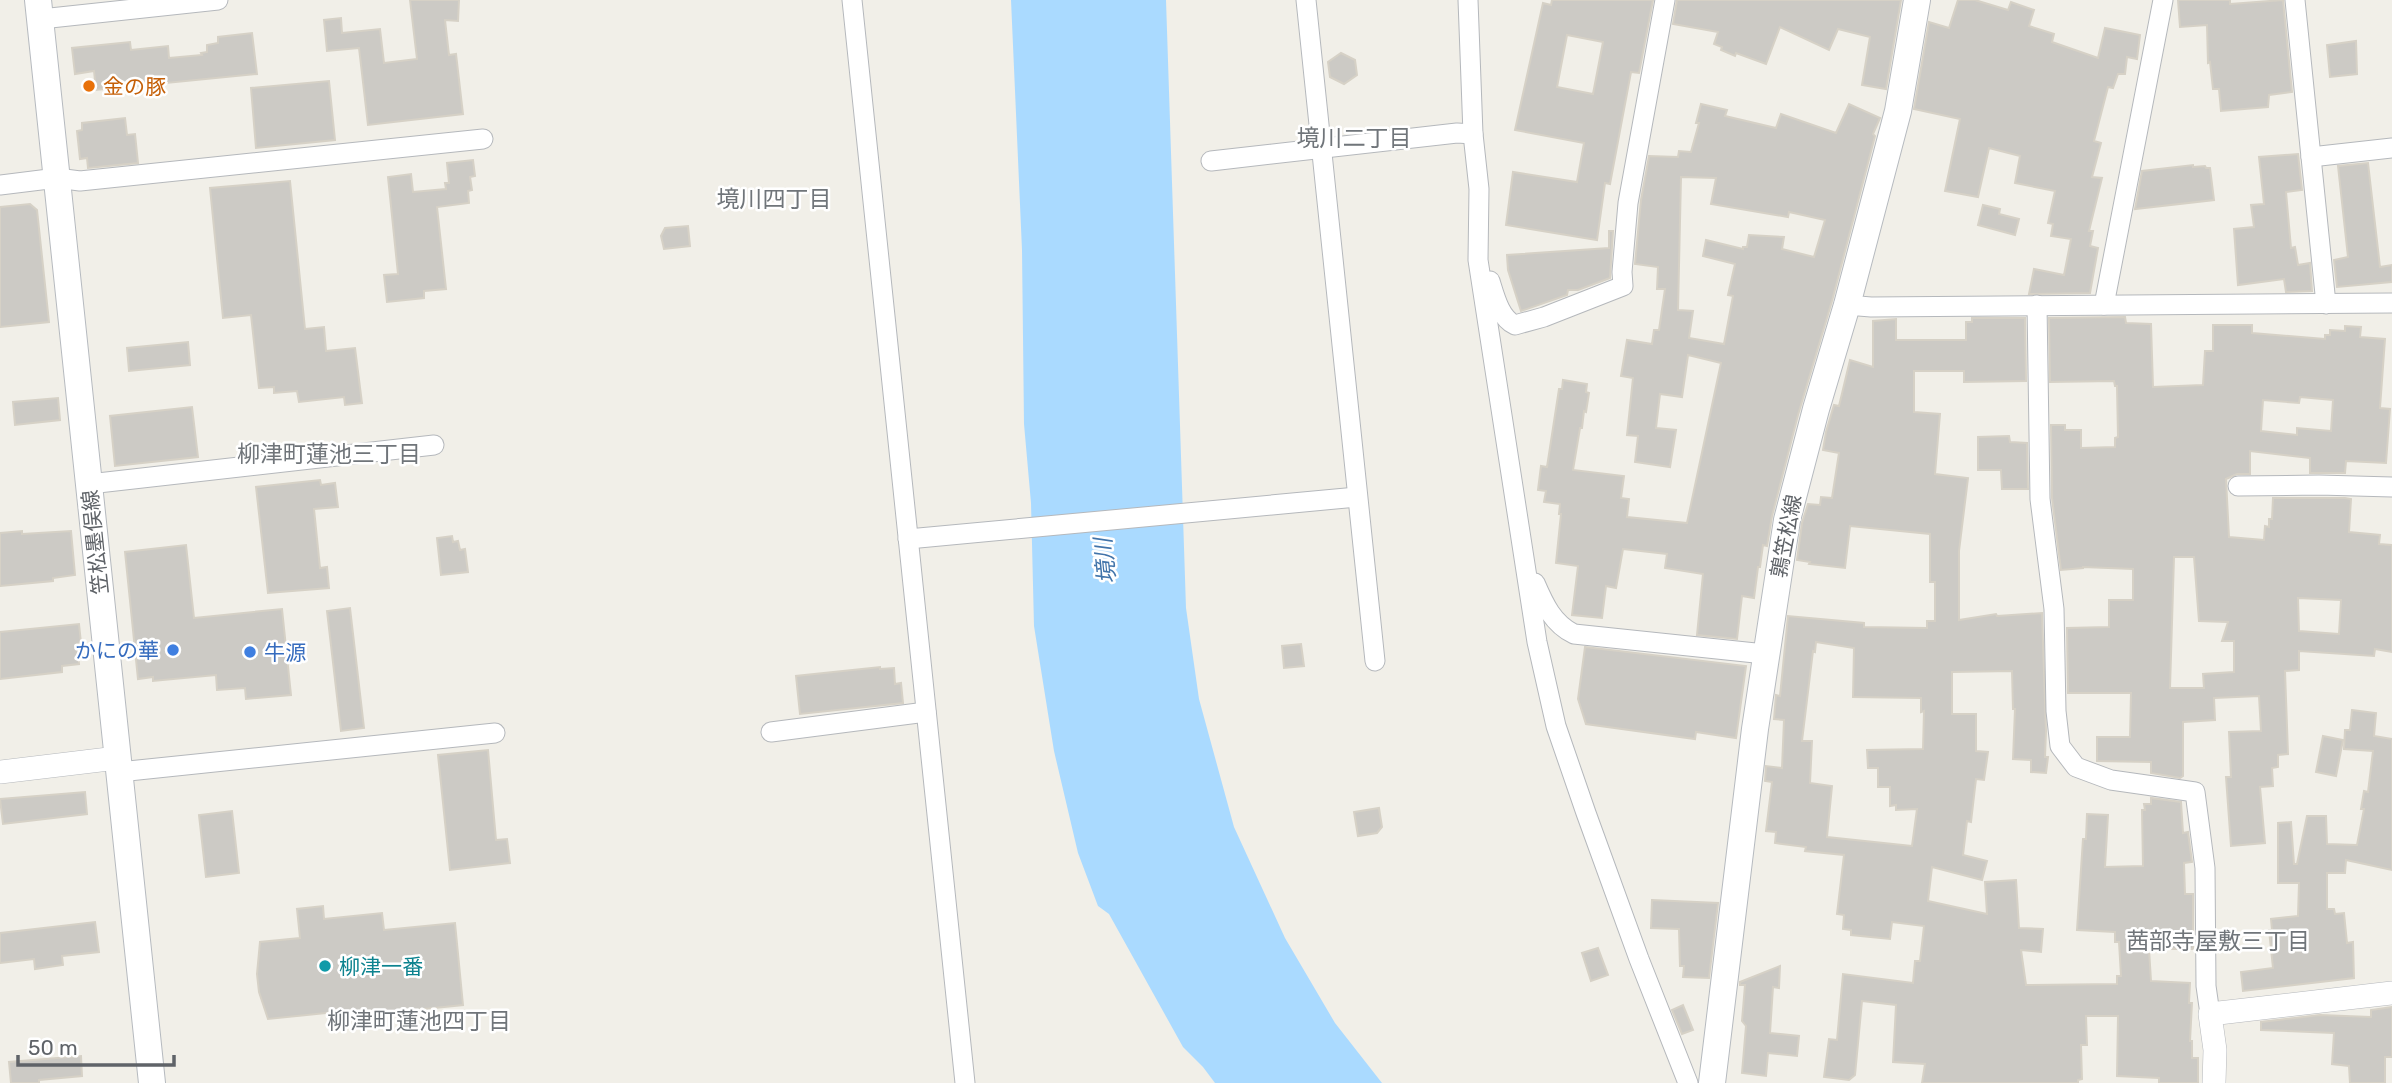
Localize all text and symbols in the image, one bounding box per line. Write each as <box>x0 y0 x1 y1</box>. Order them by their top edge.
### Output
place label: 金の豚 <box>103 74 166 99</box>
marker: 金の豚 <box>81 78 97 94</box>
district label: 境川二丁目 <box>1297 124 1412 152</box>
district label: 境川四丁目 <box>717 185 832 213</box>
district label: 柳津町蓮池三丁目 <box>237 440 421 468</box>
street label: 笠松墨俣線 <box>77 488 113 596</box>
street label: 鶉笠松線 <box>1766 492 1806 580</box>
water label: 境川 <box>1088 534 1121 585</box>
place label: かにの華 <box>75 638 159 663</box>
place label: 牛源 <box>264 640 306 665</box>
marker: かにの華 <box>165 642 181 658</box>
marker: 牛源 <box>242 644 258 660</box>
district label: 茜部寺屋敷三丁目 <box>2126 927 2310 955</box>
place label: 柳津一番 <box>339 954 423 979</box>
marker: 柳津一番 <box>317 958 333 974</box>
district label: 柳津町蓮池四丁目 <box>327 1007 511 1035</box>
scale bar <box>18 1024 173 1068</box>
text: 50 m <box>28 1035 78 1060</box>

